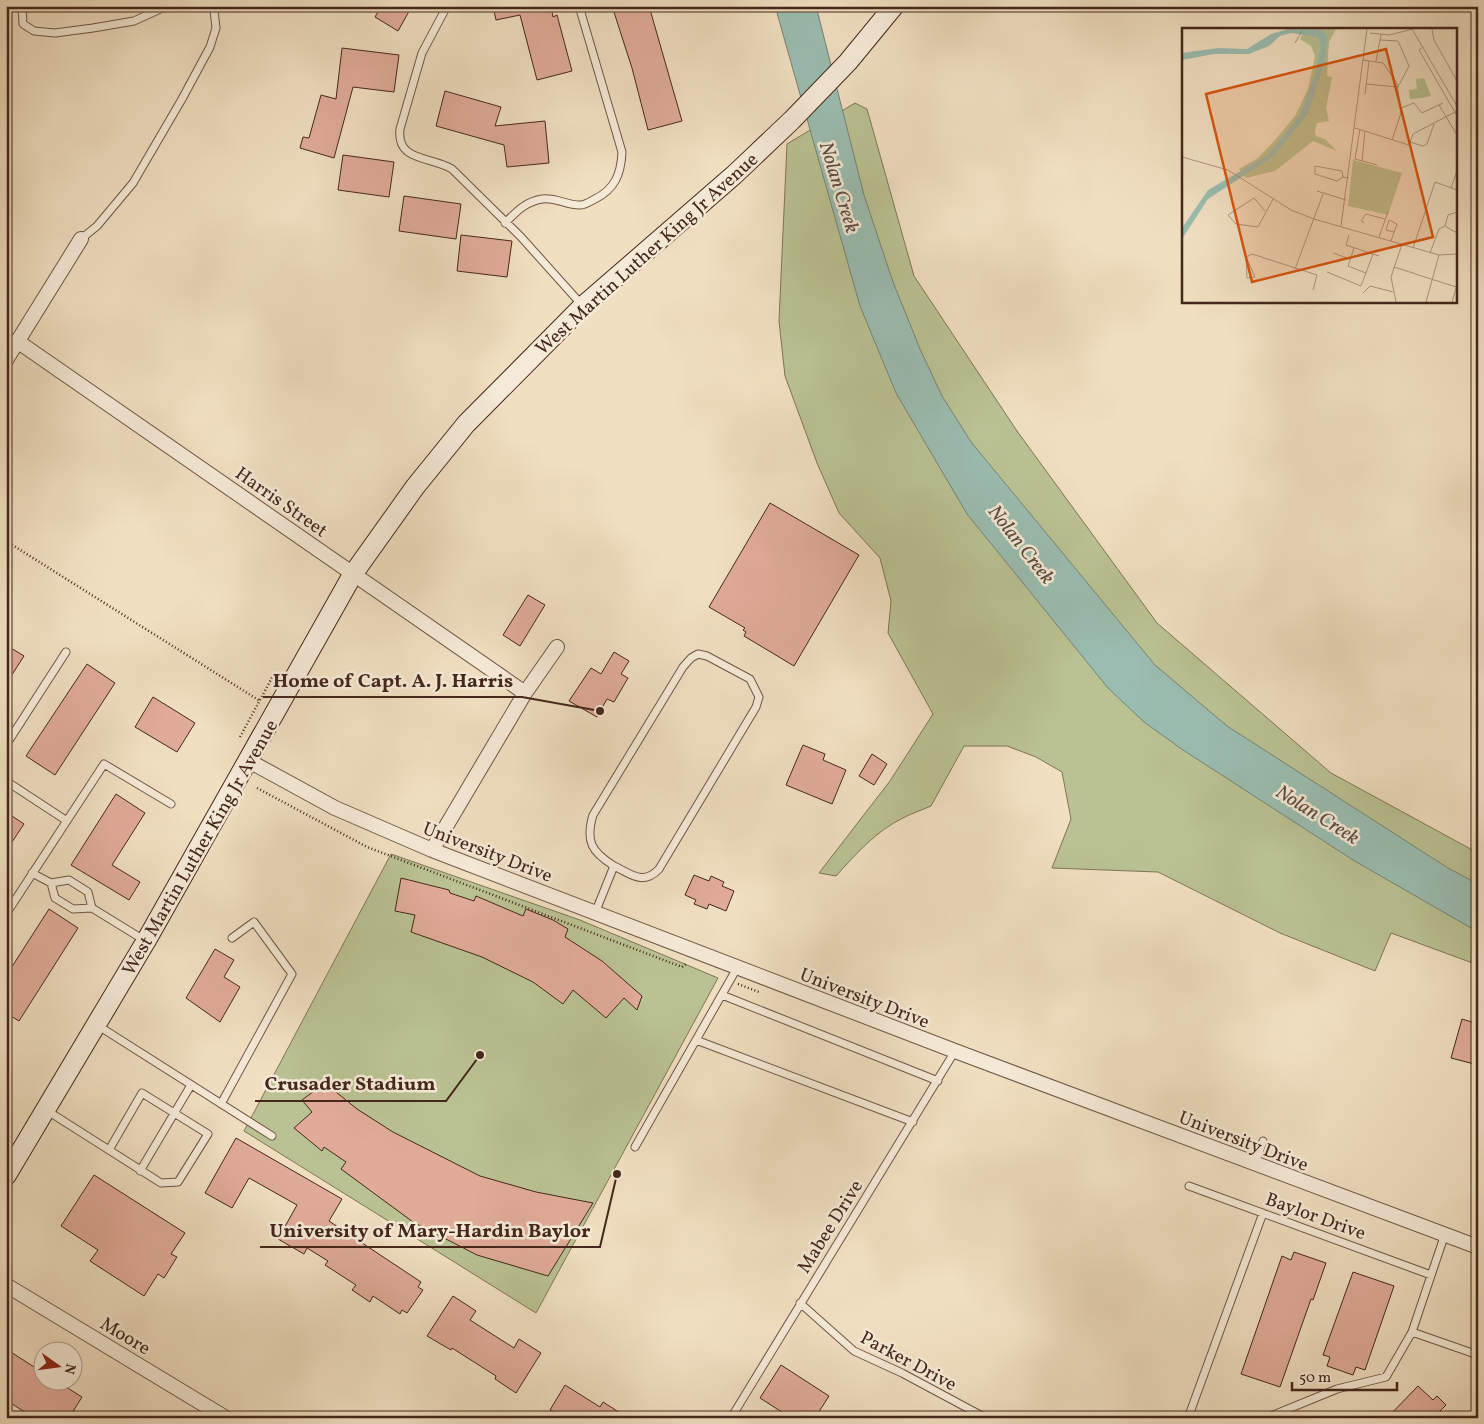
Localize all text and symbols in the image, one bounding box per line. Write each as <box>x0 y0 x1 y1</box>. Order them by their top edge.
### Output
inset map <box>1182 28 1456 302</box>
water label: Nolan Creek <box>811 139 865 237</box>
street label: West Martin Luther King Jr Avenue <box>530 147 764 362</box>
street label: Harris Street <box>230 461 332 544</box>
water label: Nolan Creek <box>980 500 1060 591</box>
callout: Home of Capt. A. J. Harris <box>263 662 522 697</box>
text: Home of Capt. A. J. Harris <box>273 668 513 696</box>
street label: West Martin Luther King Jr Avenue <box>117 715 285 981</box>
water label: Nolan Creek <box>1270 779 1364 852</box>
street label: University Drive <box>419 816 556 890</box>
street label: University Drive <box>796 962 933 1036</box>
callout: Crusader Stadium <box>255 1066 446 1101</box>
text: Crusader Stadium <box>265 1071 436 1099</box>
street label: University Drive <box>1175 1105 1312 1179</box>
street label: Mabee Drive <box>792 1175 870 1279</box>
street label: Baylor Drive <box>1262 1187 1369 1247</box>
callout: University of Mary-Hardin Baylor <box>260 1212 600 1247</box>
text: University of Mary-Hardin Baylor <box>269 1218 591 1246</box>
street label: Moore <box>95 1312 155 1362</box>
street label: Parker Drive <box>855 1325 961 1398</box>
north arrow <box>32 1342 82 1392</box>
scale bar <box>1292 1359 1396 1391</box>
text: N <box>59 1362 80 1376</box>
text: 50 m <box>1299 1368 1331 1389</box>

